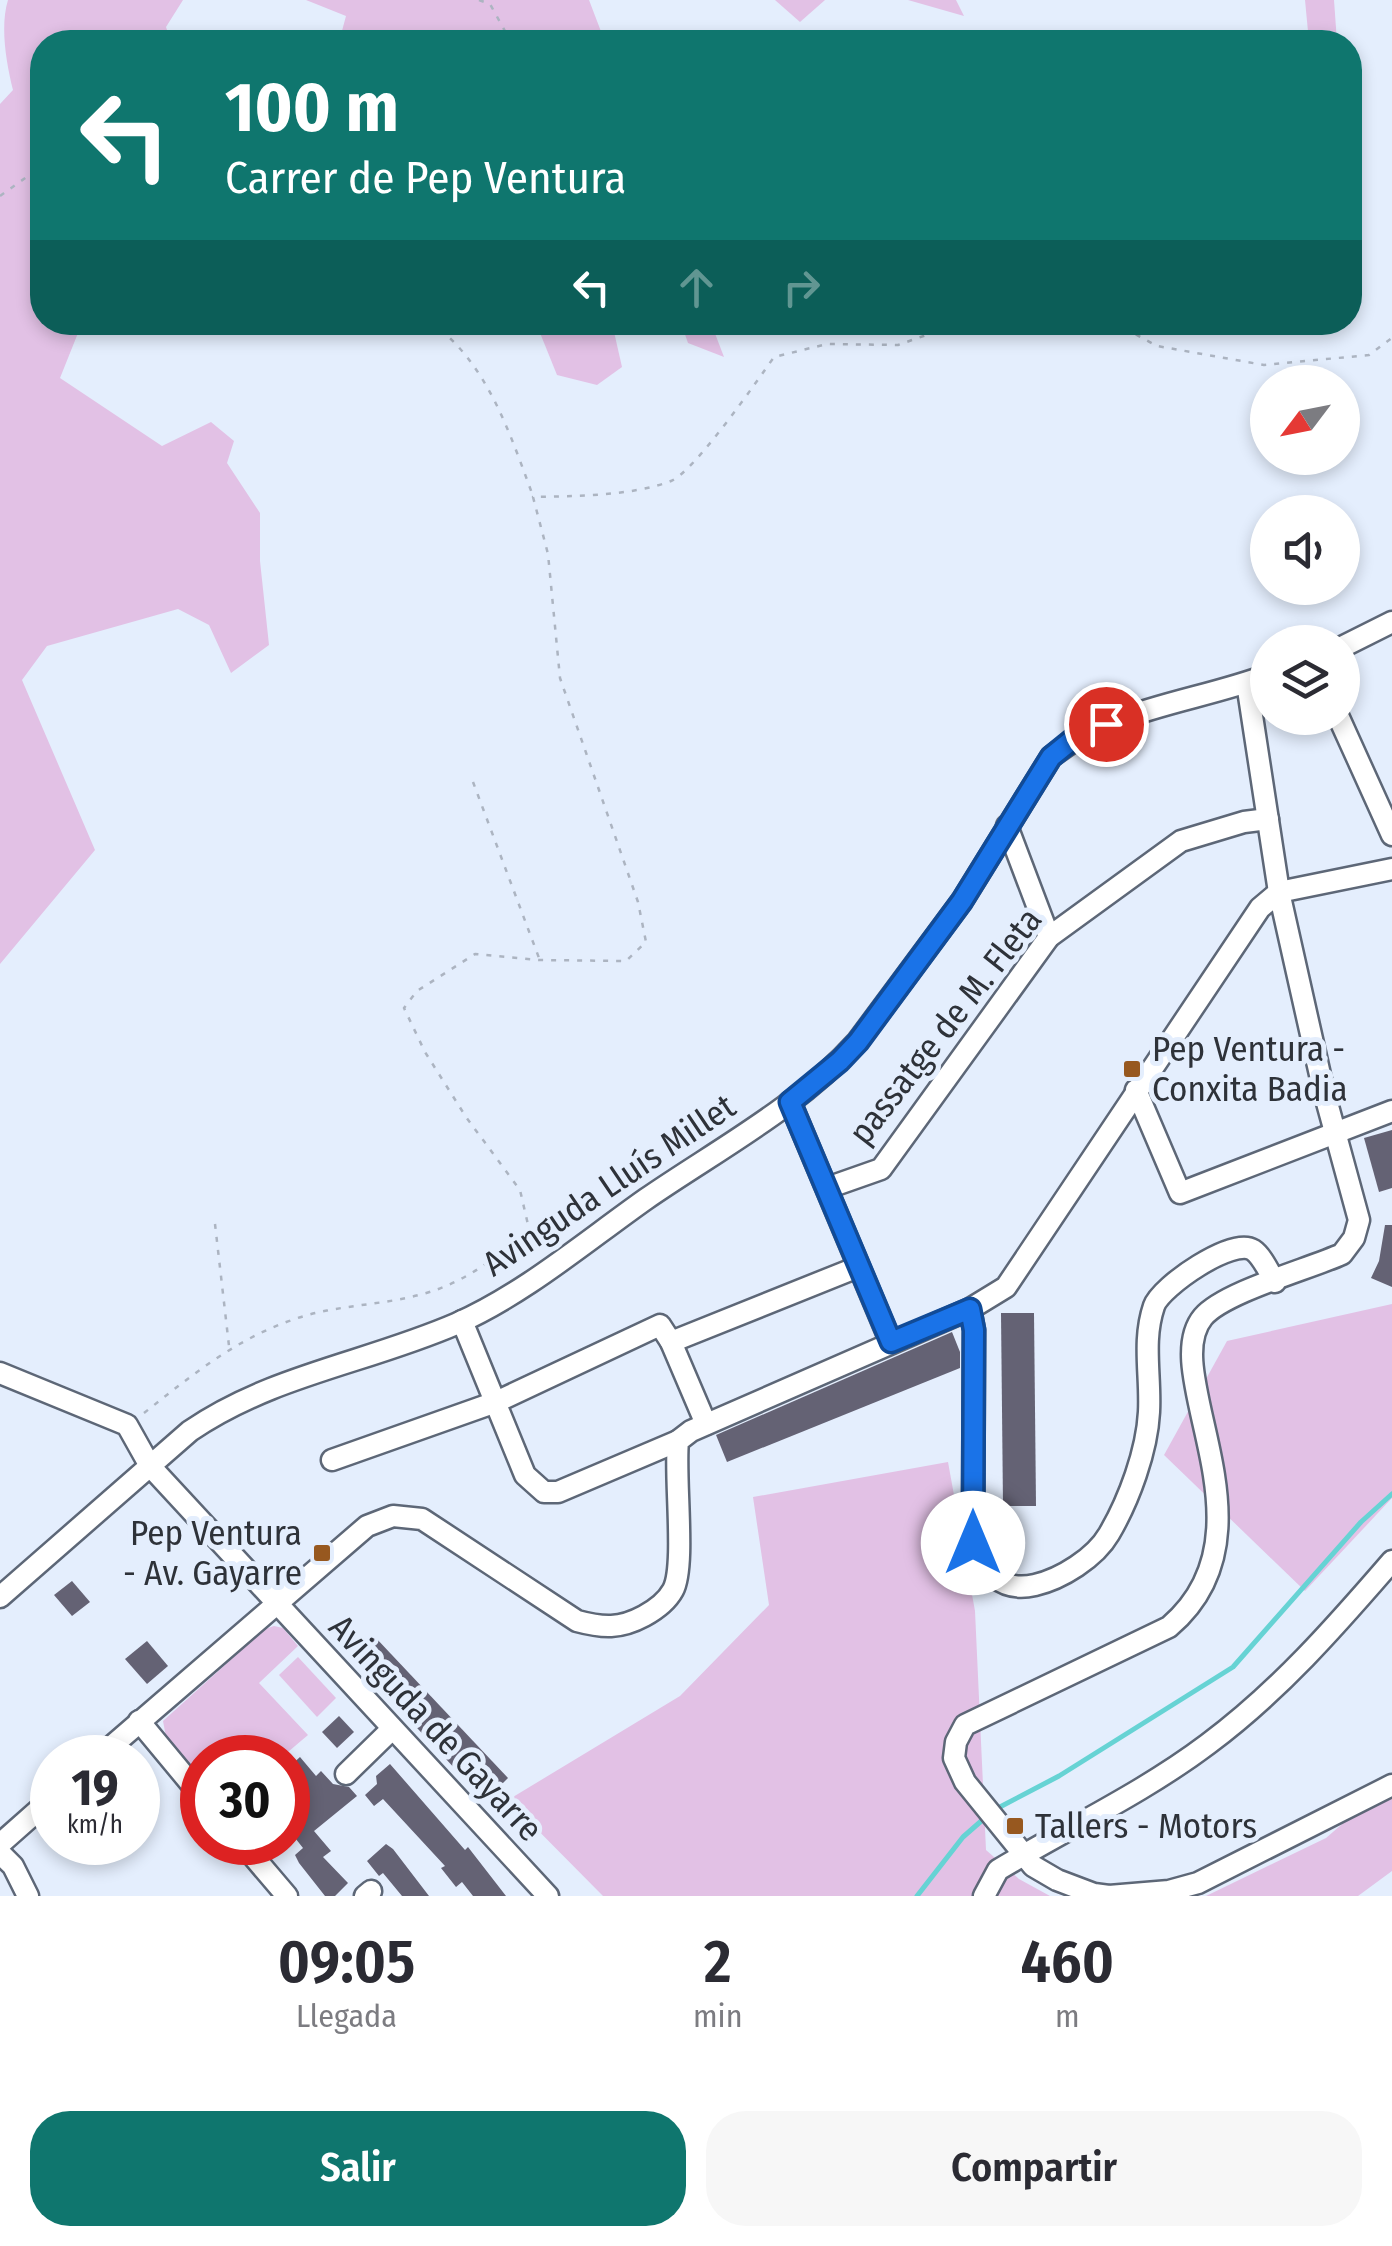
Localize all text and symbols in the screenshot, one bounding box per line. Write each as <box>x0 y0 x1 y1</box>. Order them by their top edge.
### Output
text: 100 m <box>225 66 399 150</box>
icon: left <box>60 70 190 200</box>
text: Carrer de Pep Ventura <box>225 151 626 205</box>
icon: left <box>564 260 619 315</box>
icon: ahead <box>669 260 724 315</box>
icon: right <box>774 260 829 315</box>
north arrow <box>1250 365 1360 475</box>
map controls <box>1250 365 1360 735</box>
button: sound <box>1250 495 1360 605</box>
button: layers <box>1250 625 1360 735</box>
pin <box>1064 682 1149 767</box>
icon: arrive <box>1079 697 1134 752</box>
street label: passatge de M. Fleta <box>840 899 1050 1153</box>
place label: Pep Ventura - Conxita Badia <box>1152 1028 1348 1110</box>
marker: Pep Ventura - Conxita Badia <box>1121 1058 1143 1080</box>
street label: Avinguda Lluís Millet <box>475 1085 744 1285</box>
position arrow <box>921 1491 1025 1595</box>
place label: Pep Ventura - Av. Gayarre <box>123 1512 302 1594</box>
marker: Pep Ventura - Av. Gayarre <box>311 1542 333 1564</box>
street label: Avinguda de Gayarre <box>320 1606 552 1850</box>
speed limit sign: 30 <box>180 1735 310 1865</box>
text: 19 <box>71 1758 118 1818</box>
place label: Tallers - Motors <box>1035 1805 1257 1847</box>
text: km/h <box>67 1810 123 1840</box>
marker: Tallers - Motors <box>1004 1815 1026 1837</box>
text: 09:05 <box>278 1926 415 1998</box>
text: 2 <box>704 1926 732 1998</box>
text: 460 <box>1020 1926 1114 1998</box>
text: Llegada <box>296 1997 397 2035</box>
text: min <box>693 1997 743 2035</box>
text: m <box>1055 1997 1080 2035</box>
button: Salir <box>30 2111 686 2226</box>
button: Compartir <box>706 2111 1362 2226</box>

